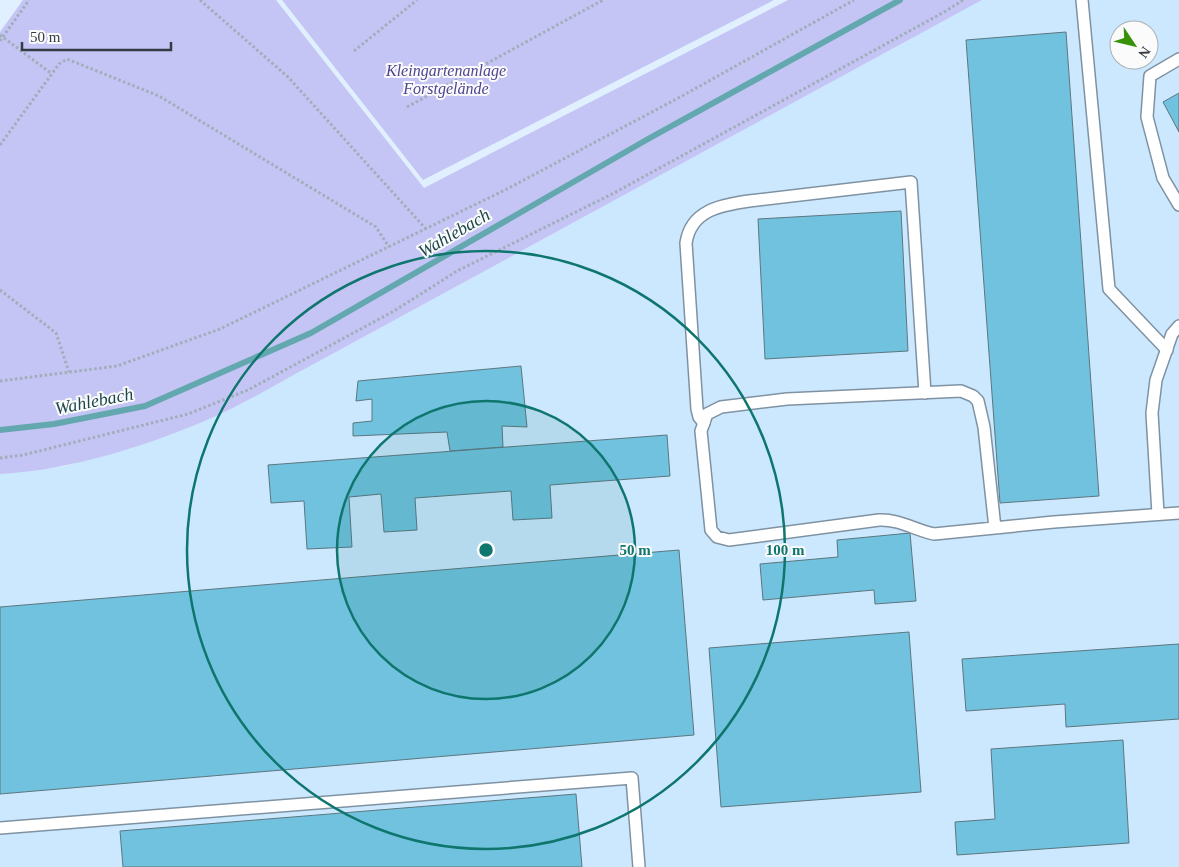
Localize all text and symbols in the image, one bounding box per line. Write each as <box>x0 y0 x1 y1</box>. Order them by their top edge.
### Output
scale bar <box>22 20 171 52</box>
north arrow <box>1109 20 1159 70</box>
text: 50 m <box>30 29 61 45</box>
text: N <box>1135 44 1153 61</box>
park label: Kleingartenanlage Forstgelände <box>385 62 506 98</box>
water label: Wahlebach <box>415 205 493 261</box>
water label: Wahlebach <box>53 384 135 418</box>
centre of rings <box>477 541 495 559</box>
text: 50 m <box>619 542 651 558</box>
text: 100 m <box>766 542 805 558</box>

